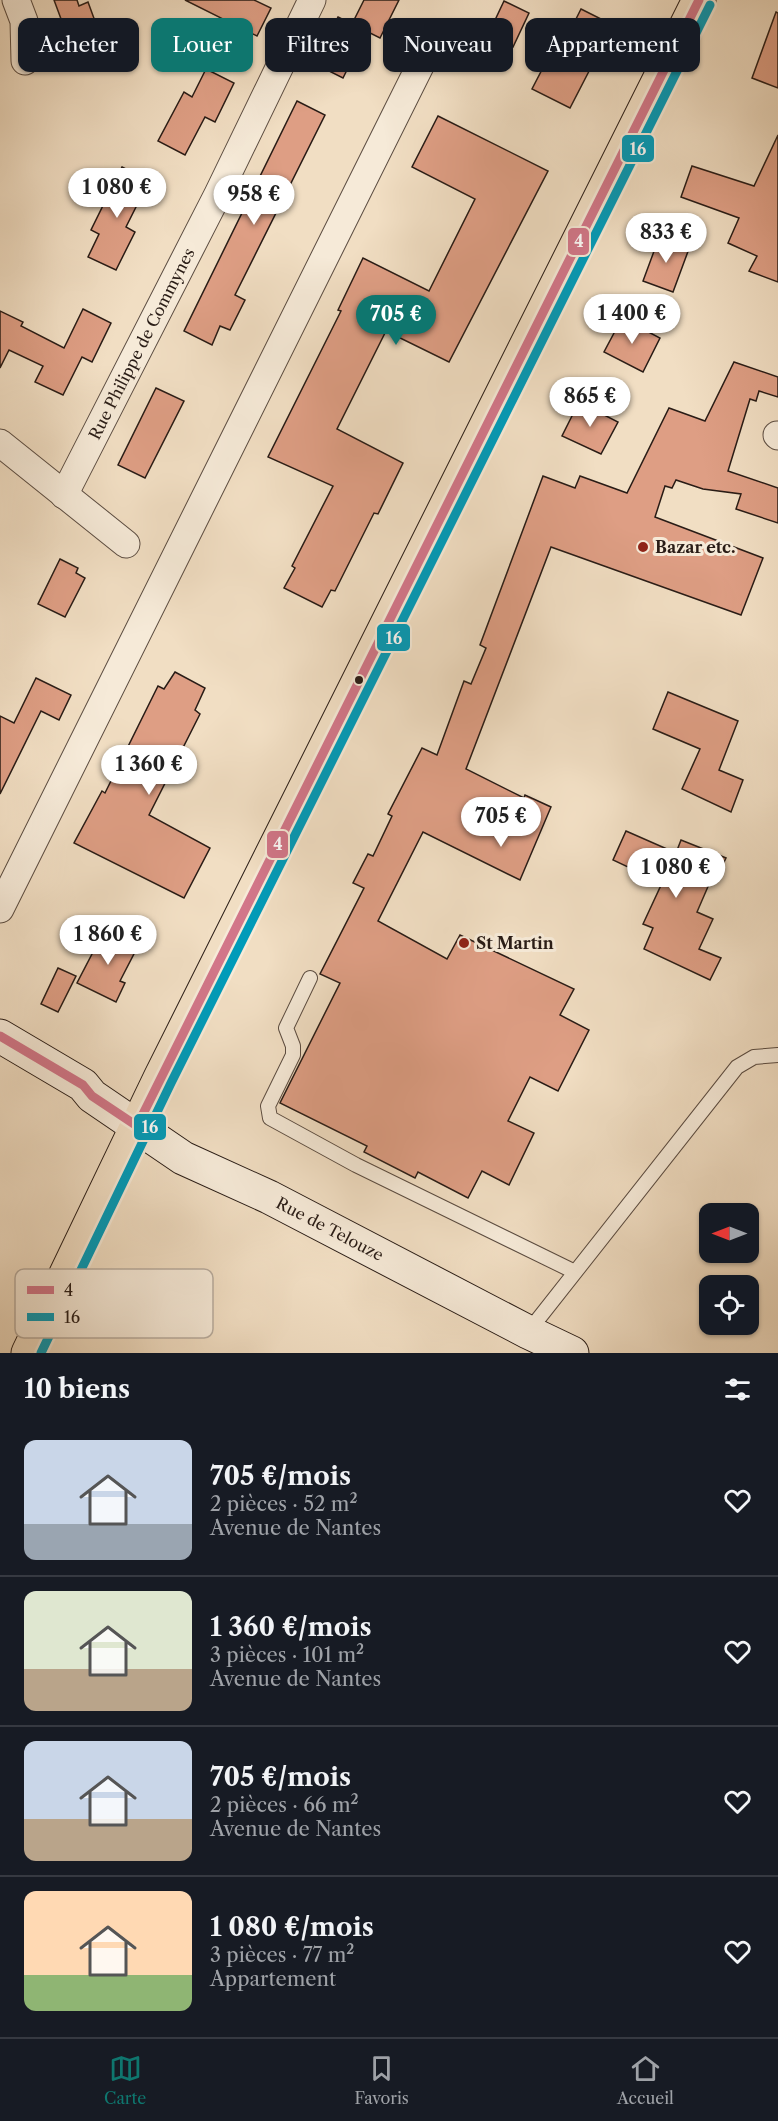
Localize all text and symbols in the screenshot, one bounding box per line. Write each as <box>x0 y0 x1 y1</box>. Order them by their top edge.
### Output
chip: Acheter <box>18 18 139 72</box>
chip: Louer <box>151 18 253 72</box>
chip: Filtres <box>265 18 371 72</box>
chip: Nouveau <box>383 18 513 72</box>
chip: Appartement <box>525 18 700 72</box>
line badge: 16 <box>621 134 655 163</box>
text: 16 <box>630 139 647 159</box>
pin: 1 080 € <box>62 168 172 219</box>
text: 1 080 € <box>82 175 152 199</box>
pin: 958 € <box>212 175 296 226</box>
text: 958 € <box>227 182 281 206</box>
pin: 833 € <box>624 213 708 264</box>
text: 833 € <box>640 220 692 244</box>
line badge: 4 <box>567 227 590 256</box>
text: 4 <box>574 231 584 251</box>
street label: Rue Philippe de Commynes <box>84 245 199 443</box>
pin: 1 400 € <box>577 294 687 345</box>
pin: 705 € <box>354 295 438 346</box>
text: 1 400 € <box>597 301 667 325</box>
text: 705 € <box>370 302 422 326</box>
pin: 865 € <box>548 377 632 428</box>
text: 865 € <box>563 384 617 408</box>
place label: Bazar etc. <box>655 537 735 557</box>
marker: Bazar etc. <box>636 540 650 554</box>
line badge: 16 <box>376 623 411 652</box>
text: 16 <box>386 628 403 648</box>
unlabelled marker <box>353 674 365 686</box>
pin: 1 360 € <box>94 745 204 796</box>
text: 1 360 € <box>115 752 183 776</box>
pin: 705 € <box>459 797 543 848</box>
text: 705 € <box>475 804 527 828</box>
line badge: 4 <box>266 830 289 859</box>
text: 4 <box>273 834 283 854</box>
pin: 1 080 € <box>621 848 731 899</box>
text: 1 080 € <box>641 855 711 879</box>
pin: 1 860 € <box>53 915 163 966</box>
text: 1 860 € <box>74 922 142 946</box>
place label: St Martin <box>476 933 554 953</box>
marker: St Martin <box>457 936 471 950</box>
line badge: 16 <box>133 1113 167 1141</box>
text: 16 <box>142 1117 159 1137</box>
street label: Rue de Telouze <box>273 1193 387 1265</box>
north arrow <box>699 1203 759 1263</box>
map controls <box>699 1203 759 1335</box>
legend <box>15 1269 213 1338</box>
button: locate <box>699 1275 759 1335</box>
text: 4 <box>64 1280 73 1300</box>
text: 16 <box>64 1307 80 1327</box>
text: 10 biens <box>24 1373 130 1405</box>
icon: filters <box>721 1373 754 1406</box>
text: 705 €/mois <box>210 1460 351 1492</box>
icon: home <box>72 1464 144 1536</box>
icon: heart <box>721 1484 754 1517</box>
text: 2 pièces · 52 m² <box>210 1492 358 1516</box>
text: Avenue de Nantes <box>210 1516 381 1540</box>
text: 1 360 €/mois <box>210 1611 372 1643</box>
icon: home <box>72 1615 144 1687</box>
icon: heart <box>721 1635 754 1668</box>
text: 3 pièces · 101 m² <box>210 1643 364 1667</box>
text: Avenue de Nantes <box>210 1667 381 1691</box>
text: 705 €/mois <box>210 1761 351 1793</box>
icon: home <box>72 1765 144 1837</box>
icon: heart <box>721 1785 754 1818</box>
text: 2 pièces · 66 m² <box>210 1793 359 1817</box>
text: Avenue de Nantes <box>210 1817 381 1841</box>
text: 1 080 €/mois <box>210 1911 374 1943</box>
icon: home <box>72 1915 144 1987</box>
icon: heart <box>721 1935 754 1968</box>
text: 3 pièces · 77 m² <box>210 1943 354 1967</box>
text: Appartement <box>210 1967 336 1991</box>
tab: Carte <box>104 2052 146 2108</box>
tab: Favoris <box>354 2052 409 2108</box>
tab: Accueil <box>617 2052 674 2108</box>

